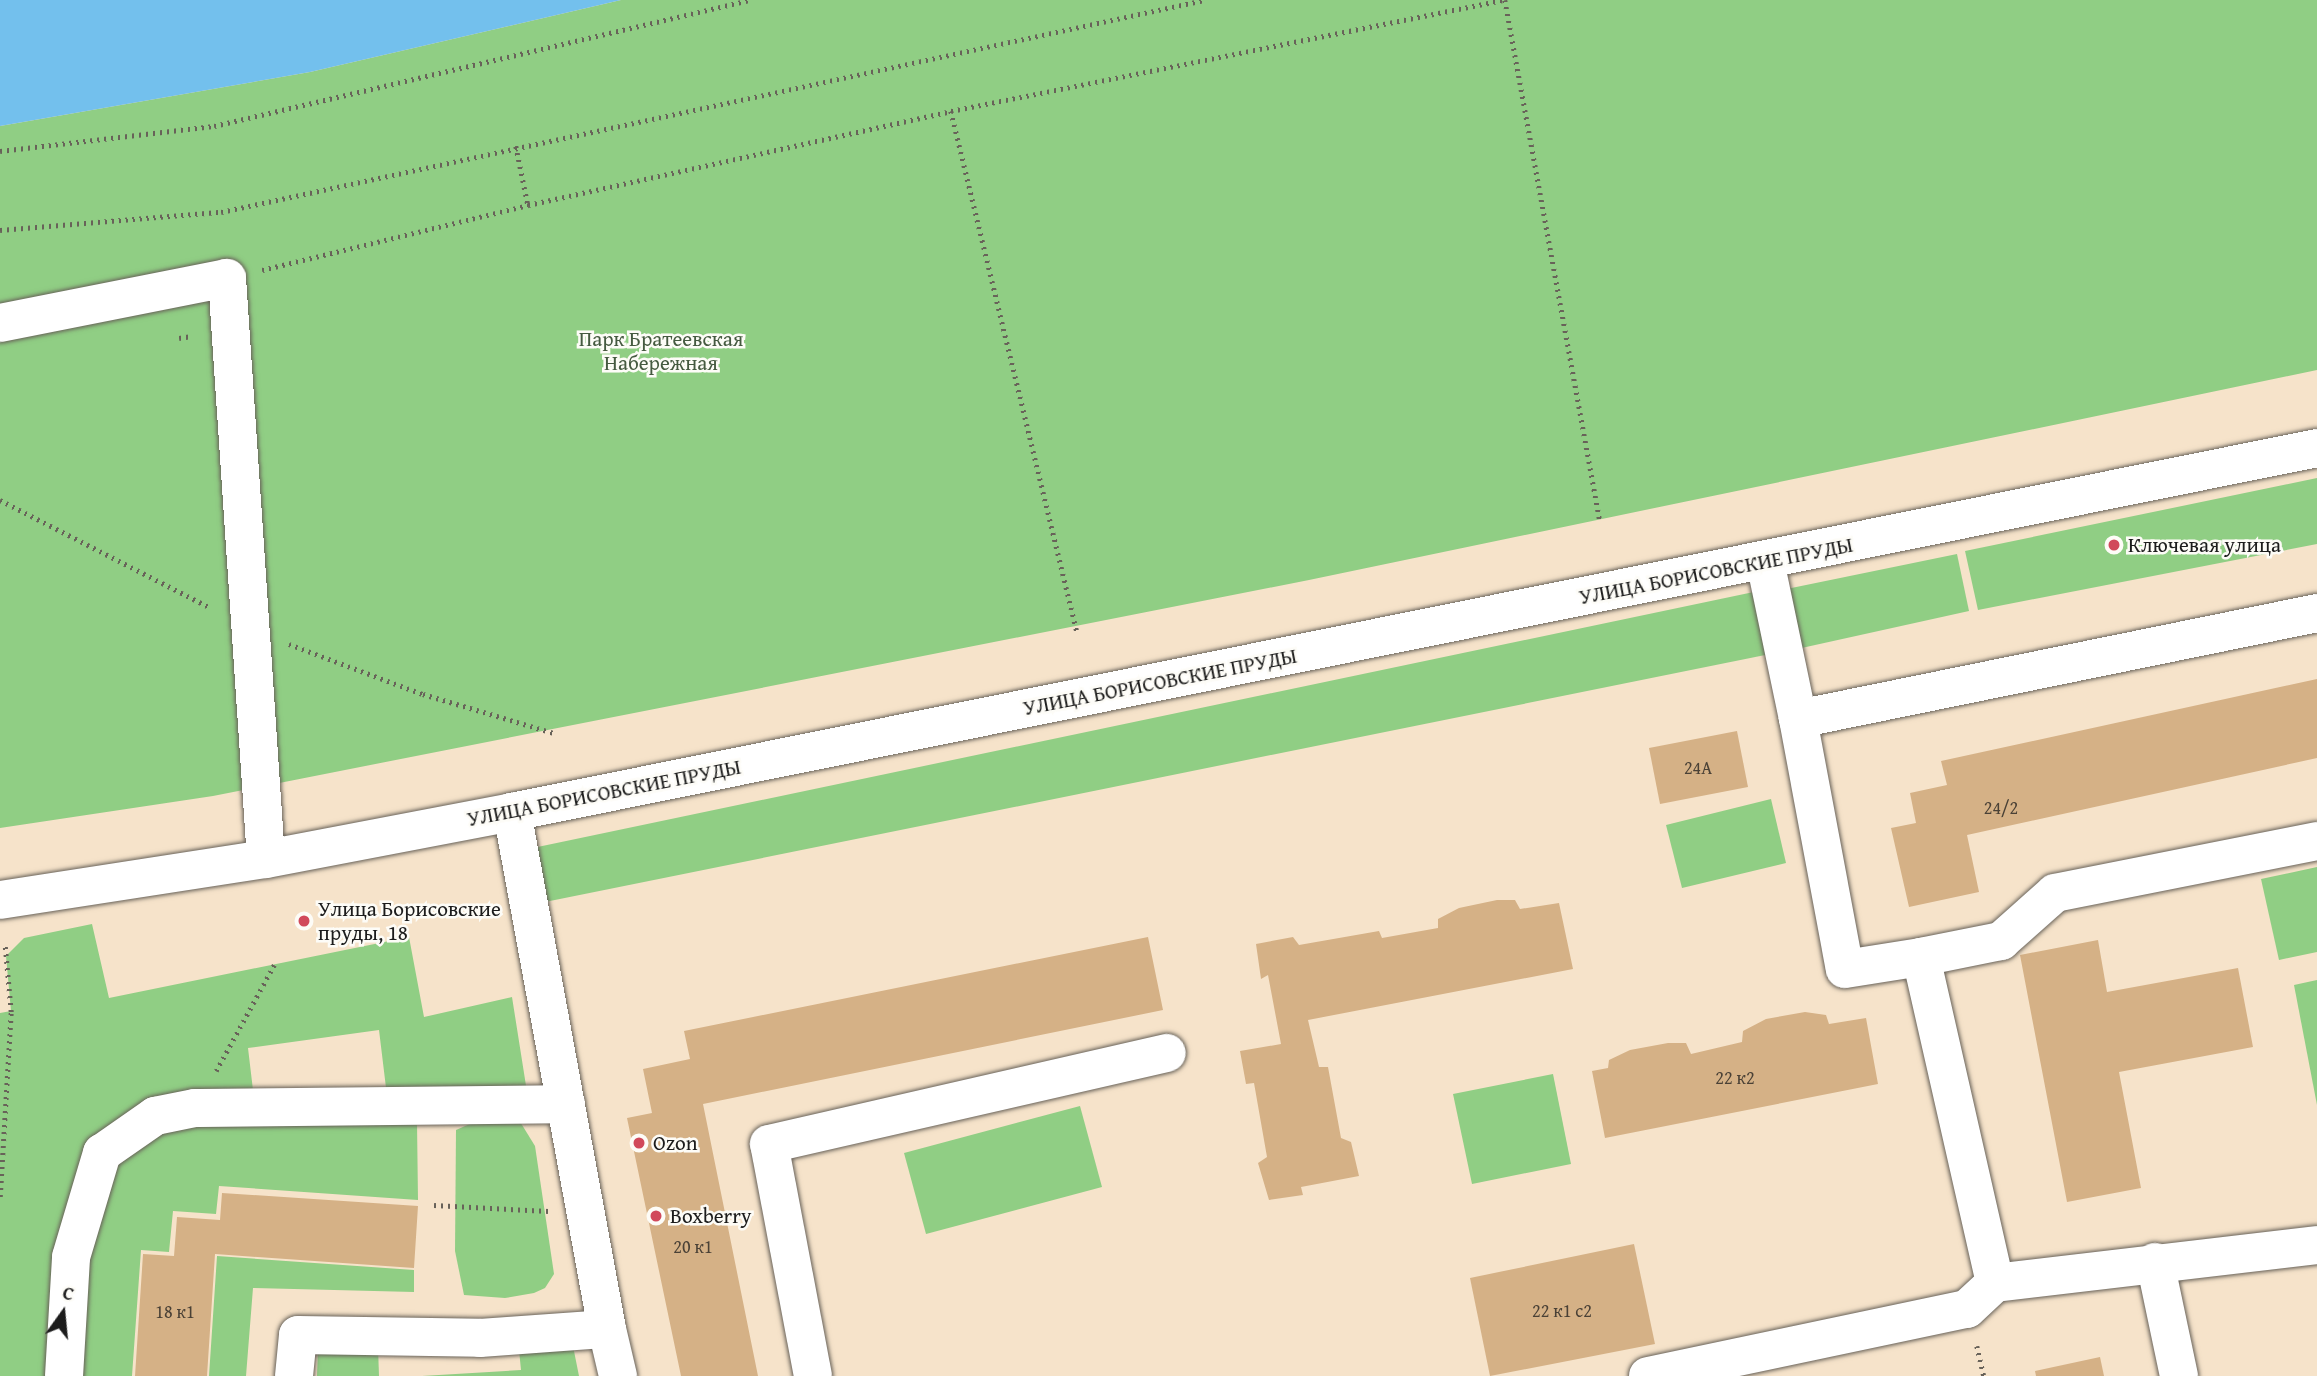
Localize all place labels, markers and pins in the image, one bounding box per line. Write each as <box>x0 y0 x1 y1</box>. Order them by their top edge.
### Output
place label: Ключевая улица <box>2128 532 2281 558</box>
marker: Ключевая улица <box>2106 537 2122 553</box>
place label: Улица Борисовские пруды, 18 <box>318 896 501 946</box>
marker: Улица Борисовские пруды, 18 <box>296 913 312 929</box>
place label: Ozon <box>653 1130 697 1156</box>
marker: Ozon <box>631 1135 647 1151</box>
place label: Boxberry <box>670 1203 751 1229</box>
marker: Boxberry <box>648 1208 664 1224</box>

